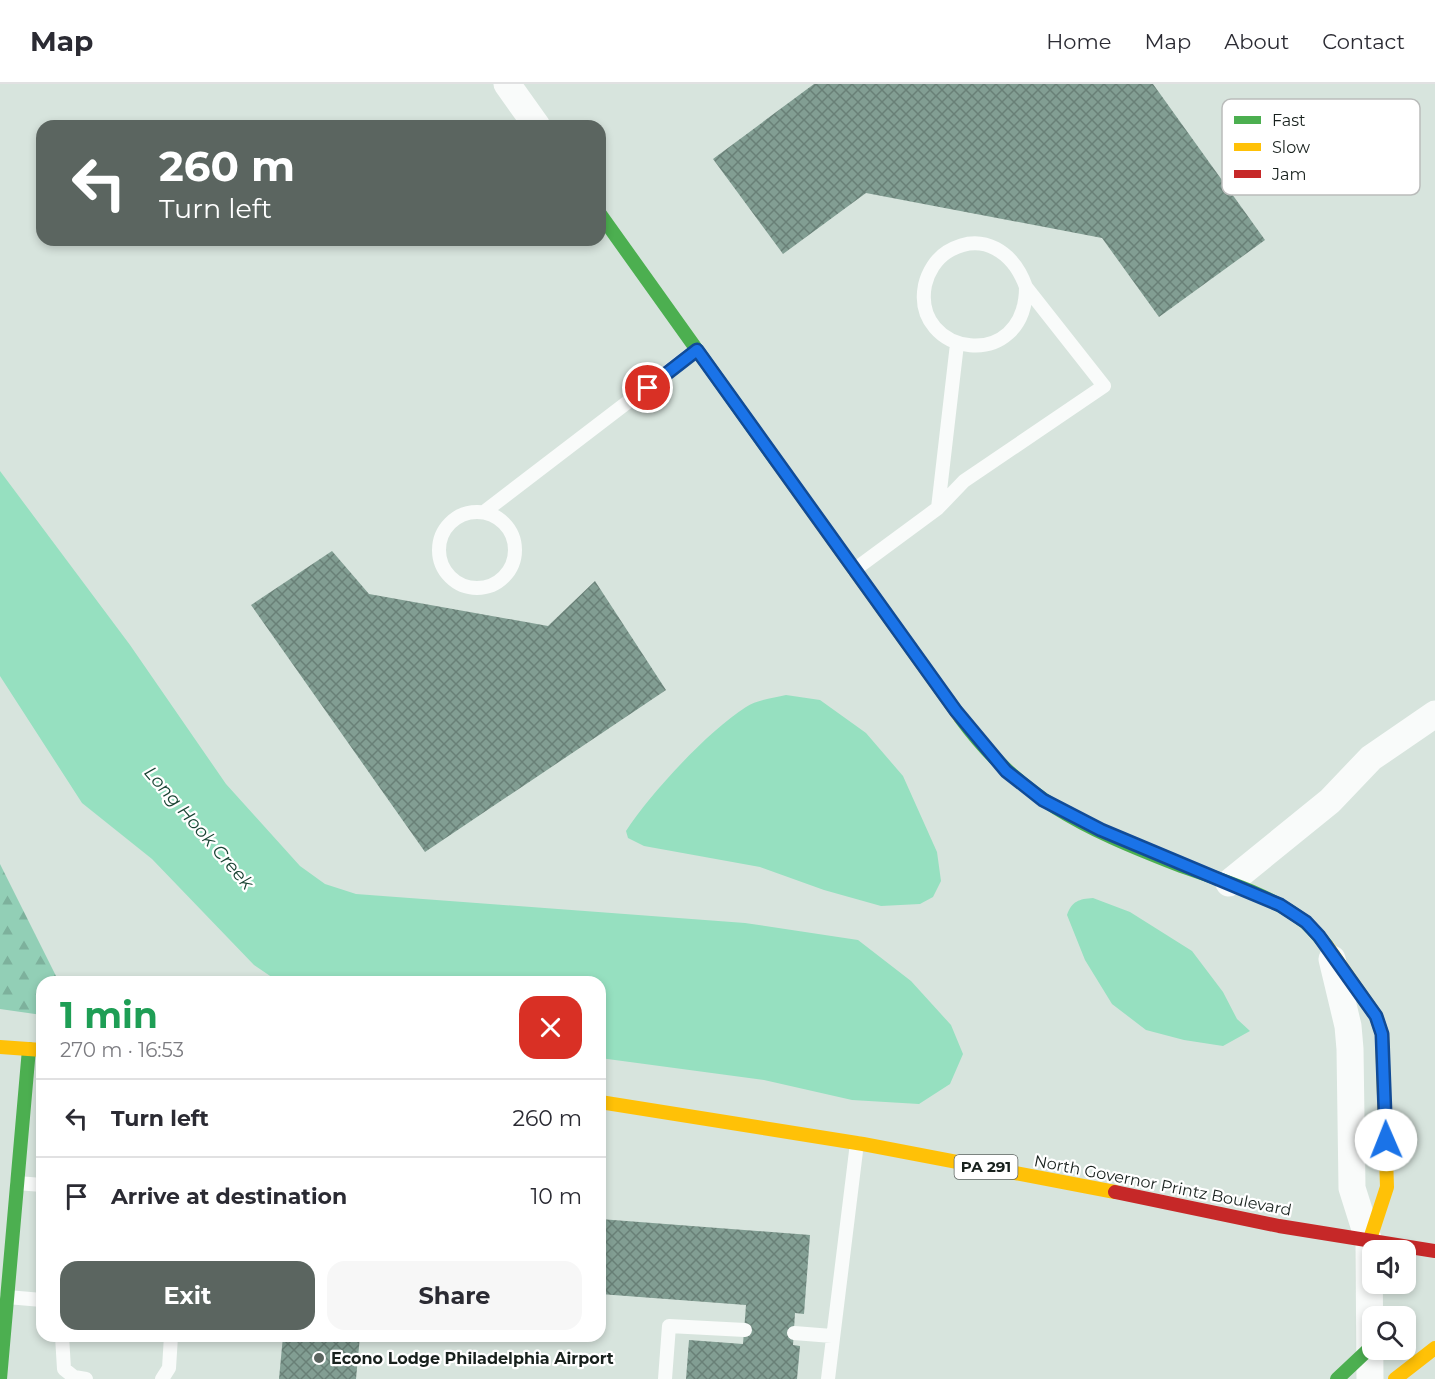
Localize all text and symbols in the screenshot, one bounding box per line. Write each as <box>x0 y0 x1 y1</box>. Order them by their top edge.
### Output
text: Map <box>30 24 93 58</box>
text: Home <box>1046 29 1111 54</box>
text: Map <box>1144 29 1191 54</box>
text: About <box>1224 29 1289 54</box>
text: Contact <box>1322 29 1405 54</box>
legend <box>1222 99 1420 195</box>
text: Fast <box>1272 111 1306 130</box>
text: Slow <box>1272 138 1310 157</box>
text: 260 m <box>159 140 295 192</box>
icon: left <box>60 144 138 222</box>
text: Jam <box>1271 165 1306 184</box>
text: Turn left <box>159 192 272 225</box>
pin <box>622 362 673 413</box>
icon: arrive <box>631 371 664 404</box>
water label: Long Hook Creek <box>140 762 259 895</box>
text: 1 min <box>60 993 158 1037</box>
button: close <box>519 996 582 1059</box>
text: 270 m · 16:53 <box>60 1038 184 1062</box>
icon: left <box>60 1102 93 1135</box>
text: Turn left <box>111 1105 209 1132</box>
text: 260 m <box>512 1105 582 1132</box>
position arrow <box>1354 1108 1418 1172</box>
street label: North Governor Printz Boulevard <box>1032 1151 1293 1220</box>
road number: PA 291 <box>954 1155 1018 1179</box>
icon: arrive <box>60 1180 93 1213</box>
text: Arrive at destination <box>111 1183 347 1210</box>
text: 10 m <box>530 1183 582 1210</box>
map controls <box>1362 1240 1416 1360</box>
button: sound <box>1362 1240 1416 1294</box>
button: Exit <box>60 1261 315 1330</box>
button: Share <box>327 1261 582 1330</box>
button: search <box>1362 1306 1416 1360</box>
place label: Econo Lodge Philadelphia Airport <box>331 1349 614 1368</box>
marker: Econo Lodge Philadelphia Airport <box>312 1351 326 1365</box>

